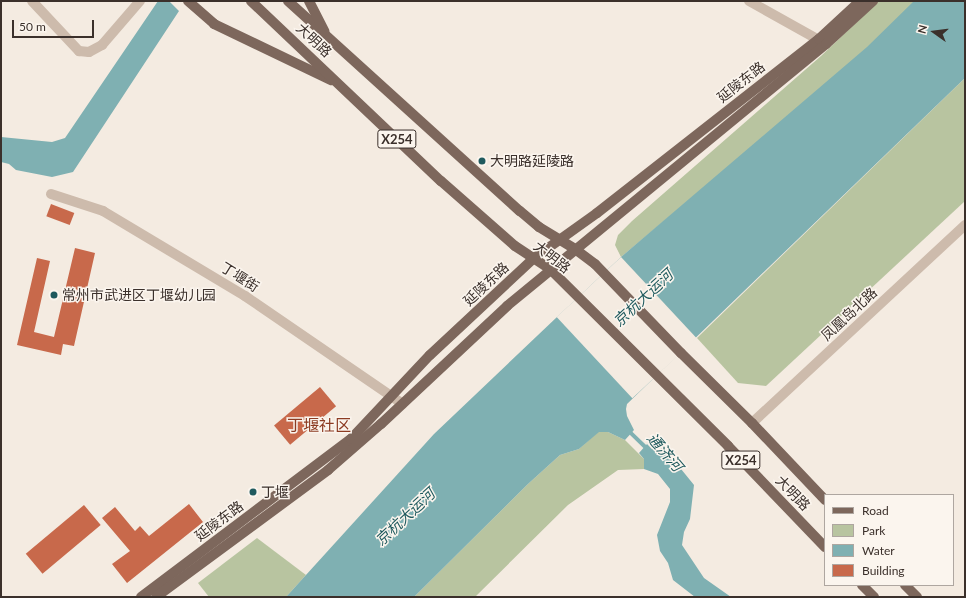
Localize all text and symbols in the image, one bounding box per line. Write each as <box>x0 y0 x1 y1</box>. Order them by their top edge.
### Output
scale bar <box>14 12 96 38</box>
north arrow <box>914 12 954 52</box>
text: 50 m <box>19 19 46 34</box>
street label: 大明路 <box>293 20 335 60</box>
text: N <box>915 23 929 35</box>
street label: 延陵东路 <box>714 58 768 106</box>
road number: X254 <box>377 128 417 150</box>
place label: 大明路延陵路 <box>490 153 574 169</box>
marker: 大明路延陵路 <box>477 156 487 166</box>
street label: 大明路 <box>530 237 574 277</box>
street label: 丁堰街 <box>218 259 262 295</box>
street label: 延陵东路 <box>460 259 512 309</box>
water label: 京杭大运河 <box>609 266 677 330</box>
street label: 凤凰岛北路 <box>818 284 880 344</box>
place label: 常州市武进区丁堰幼儿园 <box>62 287 216 303</box>
marker: 常州市武进区丁堰幼儿园 <box>49 290 59 300</box>
district label: 丁堰社区 <box>287 415 351 435</box>
water label: 通济河 <box>643 429 687 475</box>
road number: X254 <box>721 449 761 471</box>
street label: 大明路 <box>772 472 814 514</box>
place label: 丁堰 <box>261 484 289 500</box>
water label: 京杭大运河 <box>371 485 439 549</box>
marker: 丁堰 <box>248 487 258 497</box>
legend <box>824 494 954 586</box>
street label: 延陵东路 <box>192 497 246 545</box>
text: Road <box>862 503 889 518</box>
text: Park <box>862 523 885 538</box>
text: Water <box>862 543 895 558</box>
text: Building <box>862 563 905 578</box>

